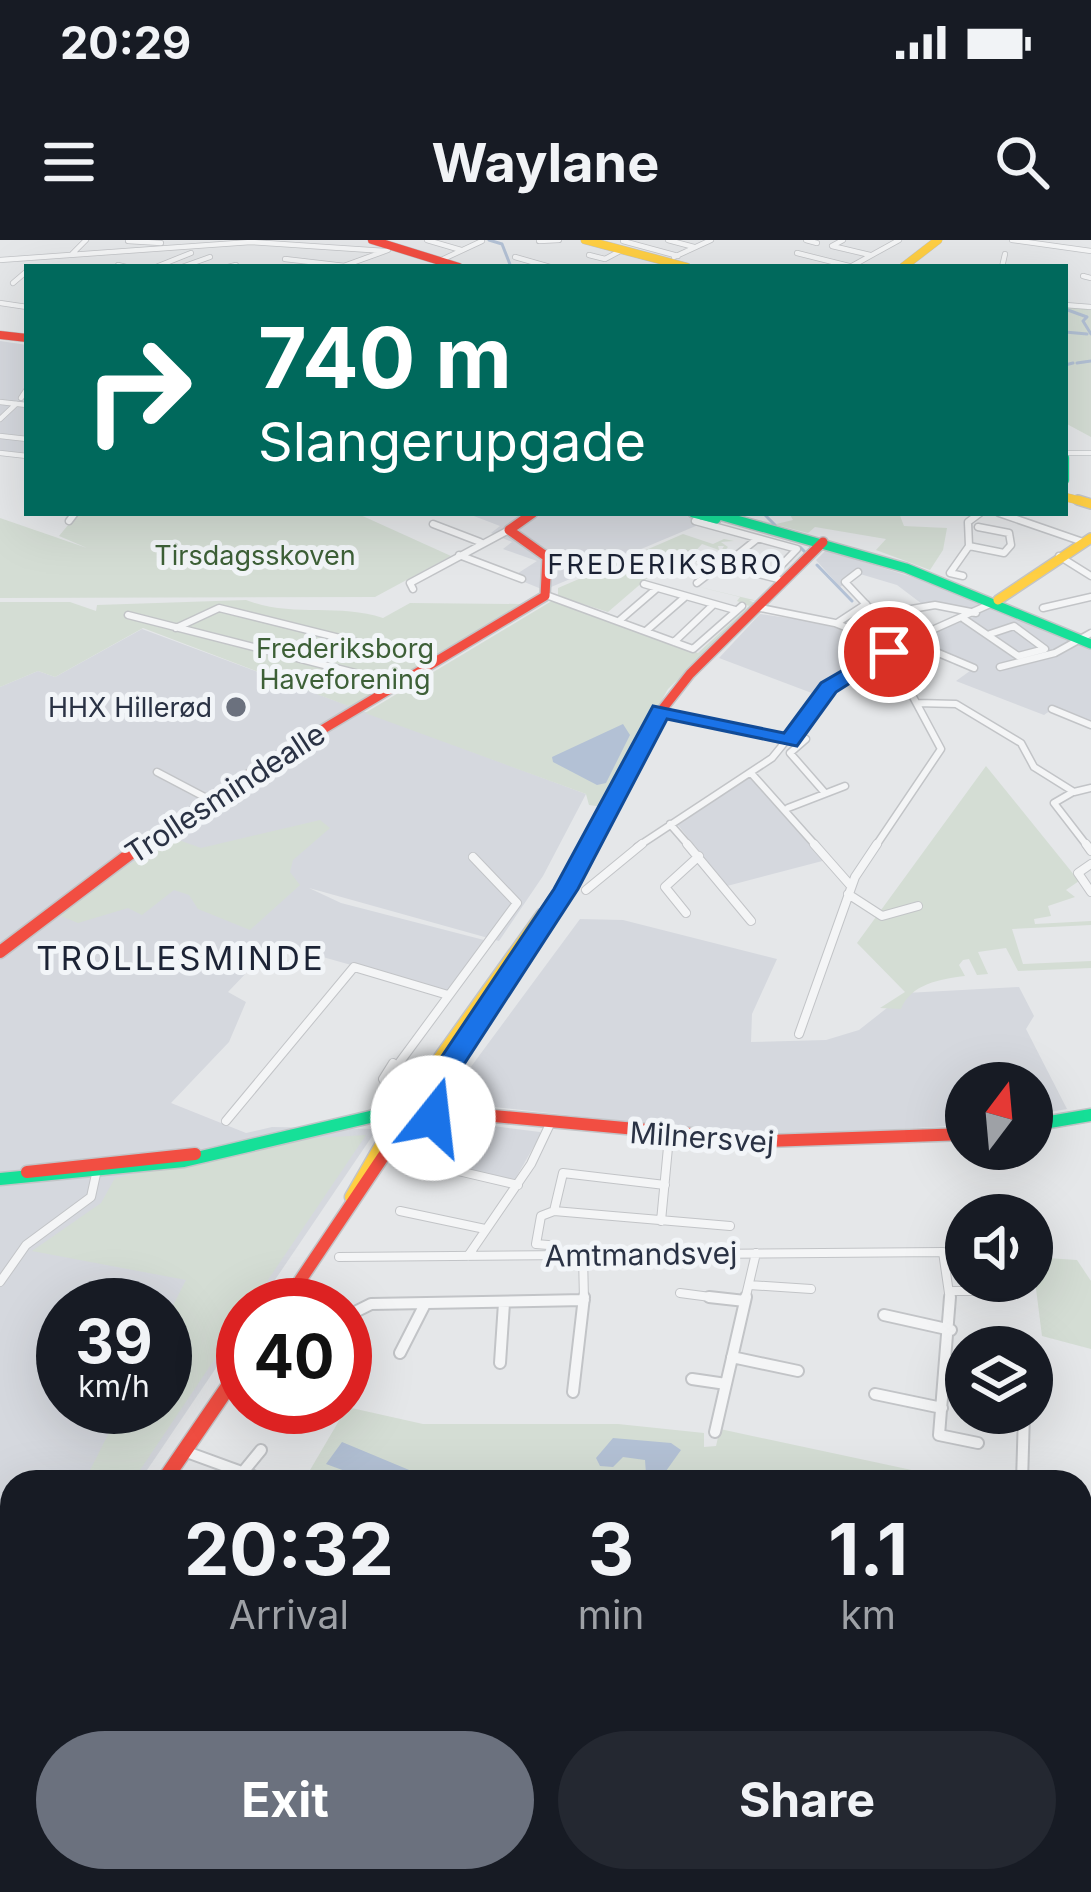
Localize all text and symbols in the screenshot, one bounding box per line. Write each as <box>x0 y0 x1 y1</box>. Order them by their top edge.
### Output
text: 20:29 <box>60 15 191 70</box>
icon: menu <box>36 129 102 195</box>
icon: search <box>989 129 1055 195</box>
text: Waylane <box>432 130 659 195</box>
text: 740 m <box>258 307 512 408</box>
icon: right <box>60 312 216 468</box>
text: Slangerupgade <box>258 409 646 474</box>
park label: Tirsdagsskoven <box>154 539 356 572</box>
district label: FREDERIKSBRO <box>548 548 784 581</box>
pin <box>838 601 940 703</box>
icon: arrive <box>856 619 922 685</box>
park label: Frederiksborg Haveforening <box>256 632 434 696</box>
place label: HHX Hillerød <box>48 691 212 724</box>
marker: HHX Hillerød <box>223 694 249 720</box>
street label: Trollesmindealle <box>118 715 332 871</box>
district label: TROLLESMINDE <box>36 938 326 978</box>
position arrow <box>370 1055 496 1181</box>
north arrow <box>945 1062 1053 1170</box>
map controls <box>945 1062 1053 1434</box>
street label: Milnersvej <box>628 1114 776 1160</box>
button: sound <box>945 1194 1053 1302</box>
street label: Amtmandsvej <box>544 1234 738 1274</box>
speed limit sign: 40 <box>216 1278 372 1434</box>
text: 39 <box>75 1305 153 1377</box>
button: layers <box>945 1326 1053 1434</box>
text: km/h <box>78 1368 150 1404</box>
text: 20:32 <box>184 1505 394 1592</box>
text: 3 <box>588 1505 634 1592</box>
text: 1.1 <box>828 1505 908 1592</box>
text: Arrival <box>229 1591 349 1638</box>
text: min <box>578 1591 644 1638</box>
text: km <box>840 1591 896 1638</box>
button: Exit <box>36 1731 534 1869</box>
button: Share <box>558 1731 1056 1869</box>

